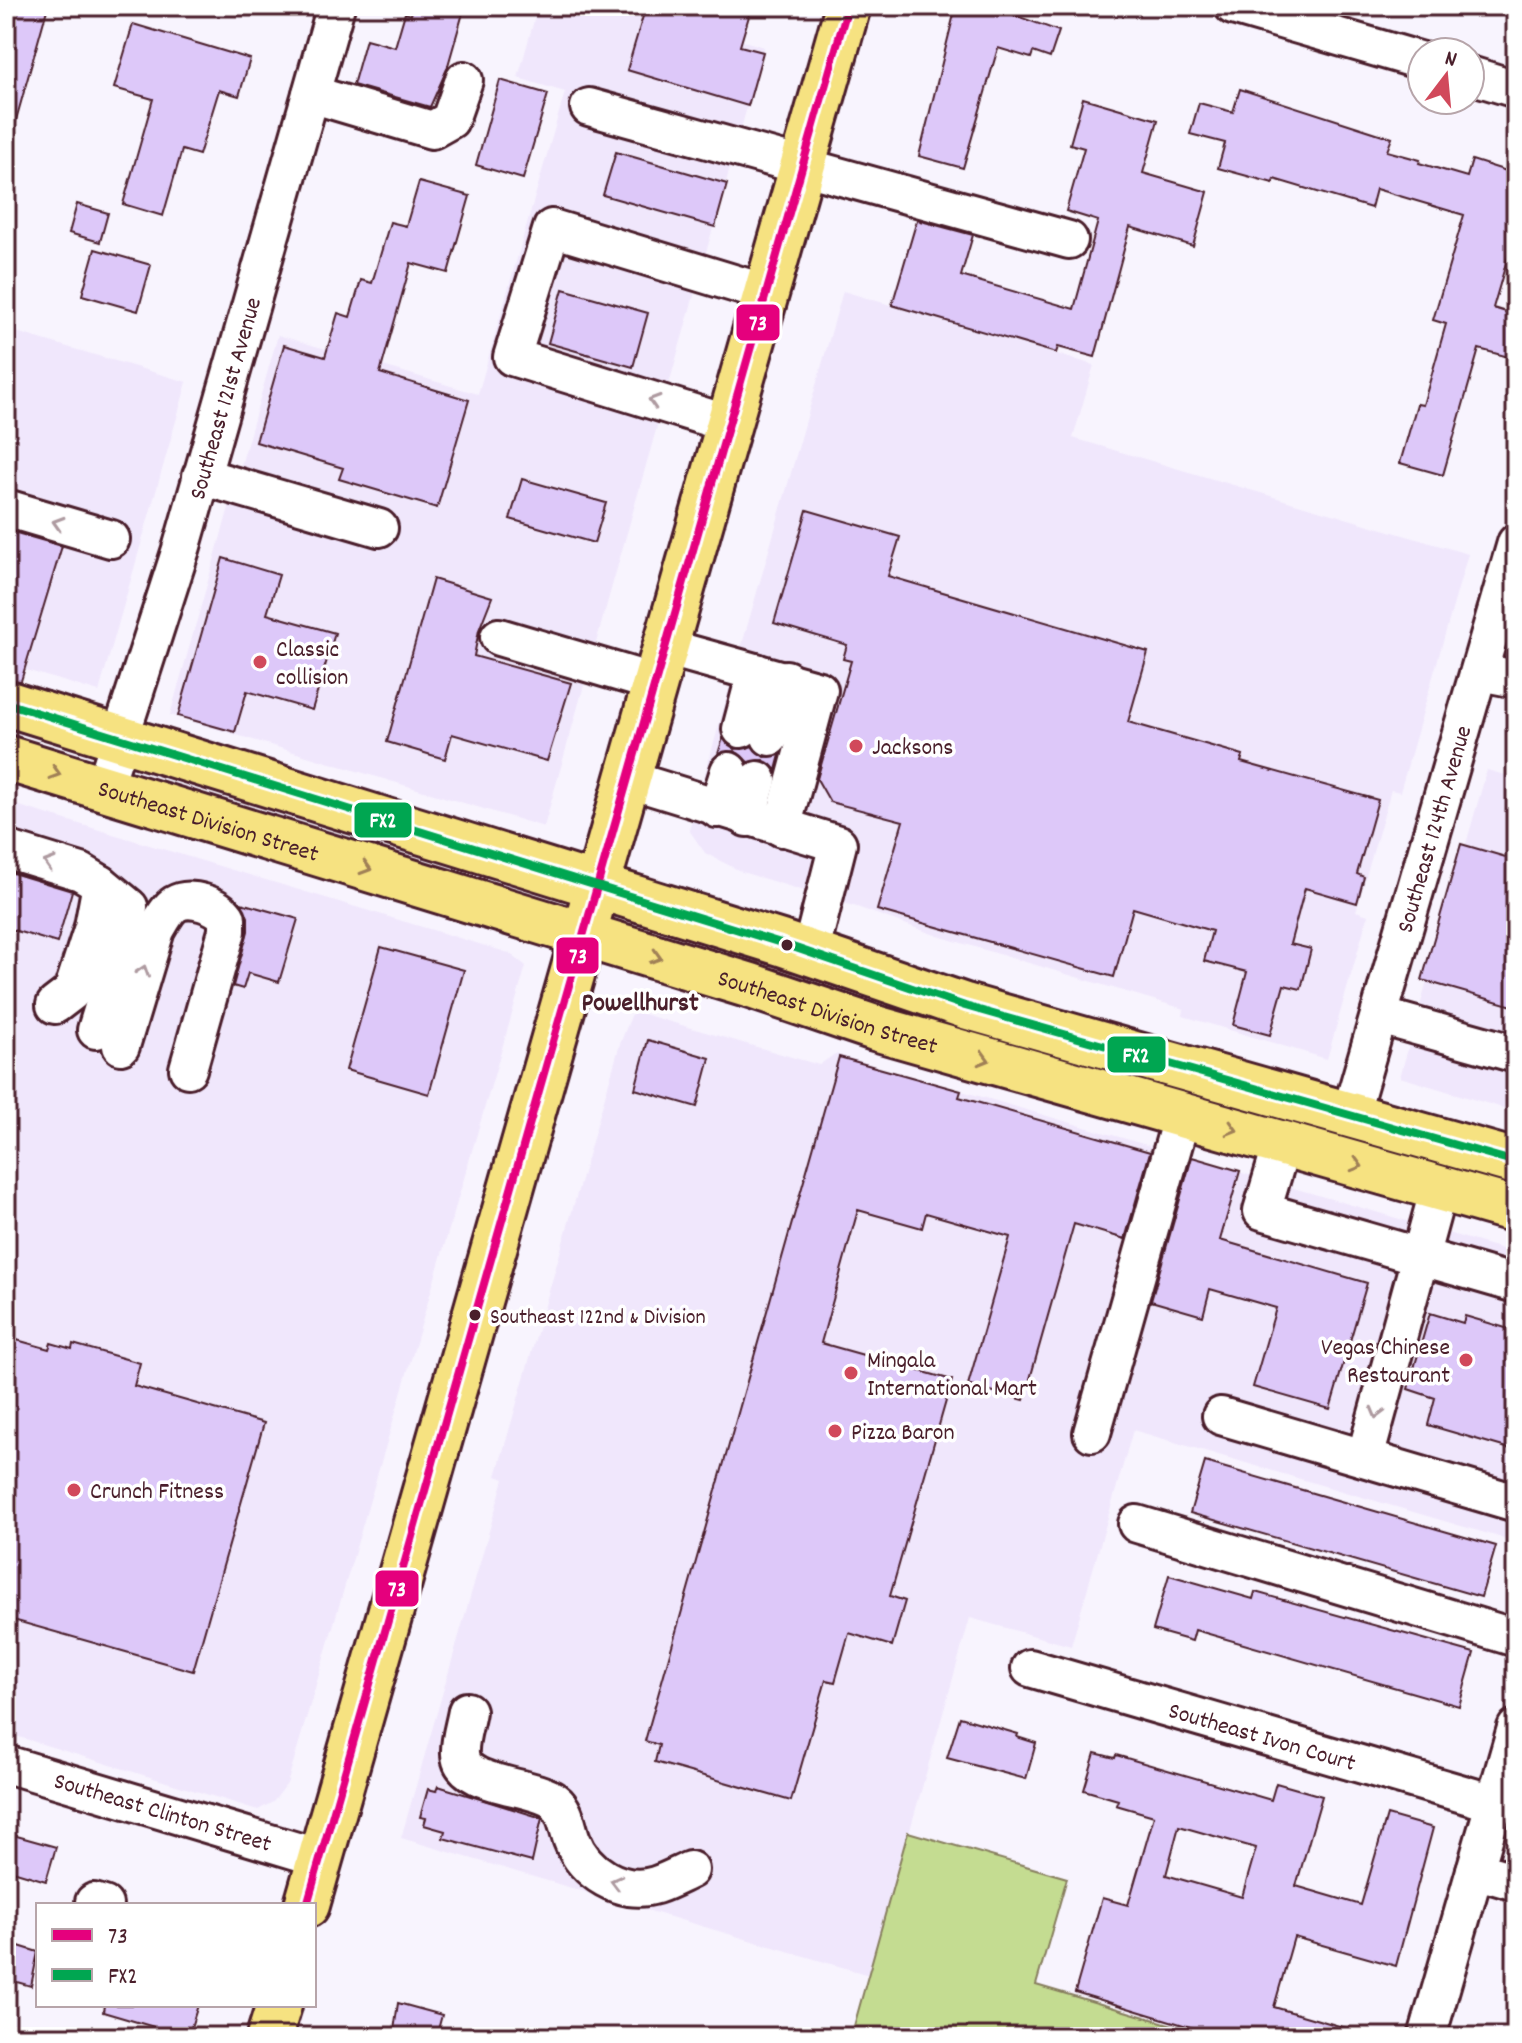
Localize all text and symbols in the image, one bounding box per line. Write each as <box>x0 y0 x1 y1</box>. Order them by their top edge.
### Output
north arrow <box>1406 36 1486 116</box>
text: N <box>1441 44 1460 77</box>
street label: Southeast 121st Avenue <box>182 294 272 504</box>
line badge: 73 <box>735 303 781 342</box>
text: 73 <box>749 310 767 341</box>
one-way arrow <box>648 394 661 410</box>
one-way arrow <box>52 516 66 532</box>
place label: Classic collision <box>276 634 348 696</box>
marker: Classic collision <box>251 653 269 671</box>
street label: Southeast 124th Avenue <box>1390 722 1482 937</box>
place label: Jacksons <box>872 732 953 766</box>
marker: Jacksons <box>847 737 865 755</box>
one-way arrow <box>48 764 61 780</box>
street label: Southeast Division Street <box>93 773 323 873</box>
line badge: FX2 <box>353 801 413 839</box>
text: FX2 <box>369 807 397 838</box>
one-way arrow <box>43 856 57 872</box>
one-way arrow <box>359 859 372 875</box>
line badge: 73 <box>555 936 600 975</box>
unlabelled marker <box>779 937 795 953</box>
text: 73 <box>569 943 587 974</box>
one-way arrow <box>649 948 662 964</box>
street label: Southeast Division Street <box>713 963 941 1065</box>
one-way arrow <box>133 964 149 978</box>
district label: Powellhurst <box>581 986 699 1023</box>
line badge: FX2 <box>1106 1035 1167 1074</box>
text: FX2 <box>1122 1042 1150 1073</box>
one-way arrow <box>977 1050 991 1066</box>
one-way arrow <box>1225 1120 1239 1137</box>
one-way arrow <box>1350 1156 1364 1172</box>
place label: Southeast 122nd & Division <box>490 1303 706 1334</box>
marker: Southeast 122nd & Division <box>467 1307 483 1323</box>
place label: Vegas Chinese Restaurant <box>1321 1332 1450 1394</box>
place label: Mingala International Mart <box>867 1345 1037 1407</box>
marker: Vegas Chinese Restaurant <box>1457 1351 1475 1369</box>
marker: Mingala International Mart <box>842 1364 860 1382</box>
one-way arrow <box>1370 1406 1386 1420</box>
place label: Pizza Baron <box>851 1417 955 1451</box>
marker: Pizza Baron <box>826 1422 844 1440</box>
place label: Crunch Fitness <box>90 1476 224 1510</box>
marker: Crunch Fitness <box>65 1481 83 1499</box>
line badge: 73 <box>374 1569 420 1608</box>
text: 73 <box>388 1576 406 1607</box>
street label: Southeast Ivon Court <box>1164 1695 1359 1782</box>
street label: Southeast Clinton Street <box>49 1765 275 1863</box>
one-way arrow <box>610 1874 624 1891</box>
legend <box>36 1903 316 2007</box>
text: 73 <box>108 1921 128 1955</box>
text: FX2 <box>108 1961 138 1995</box>

